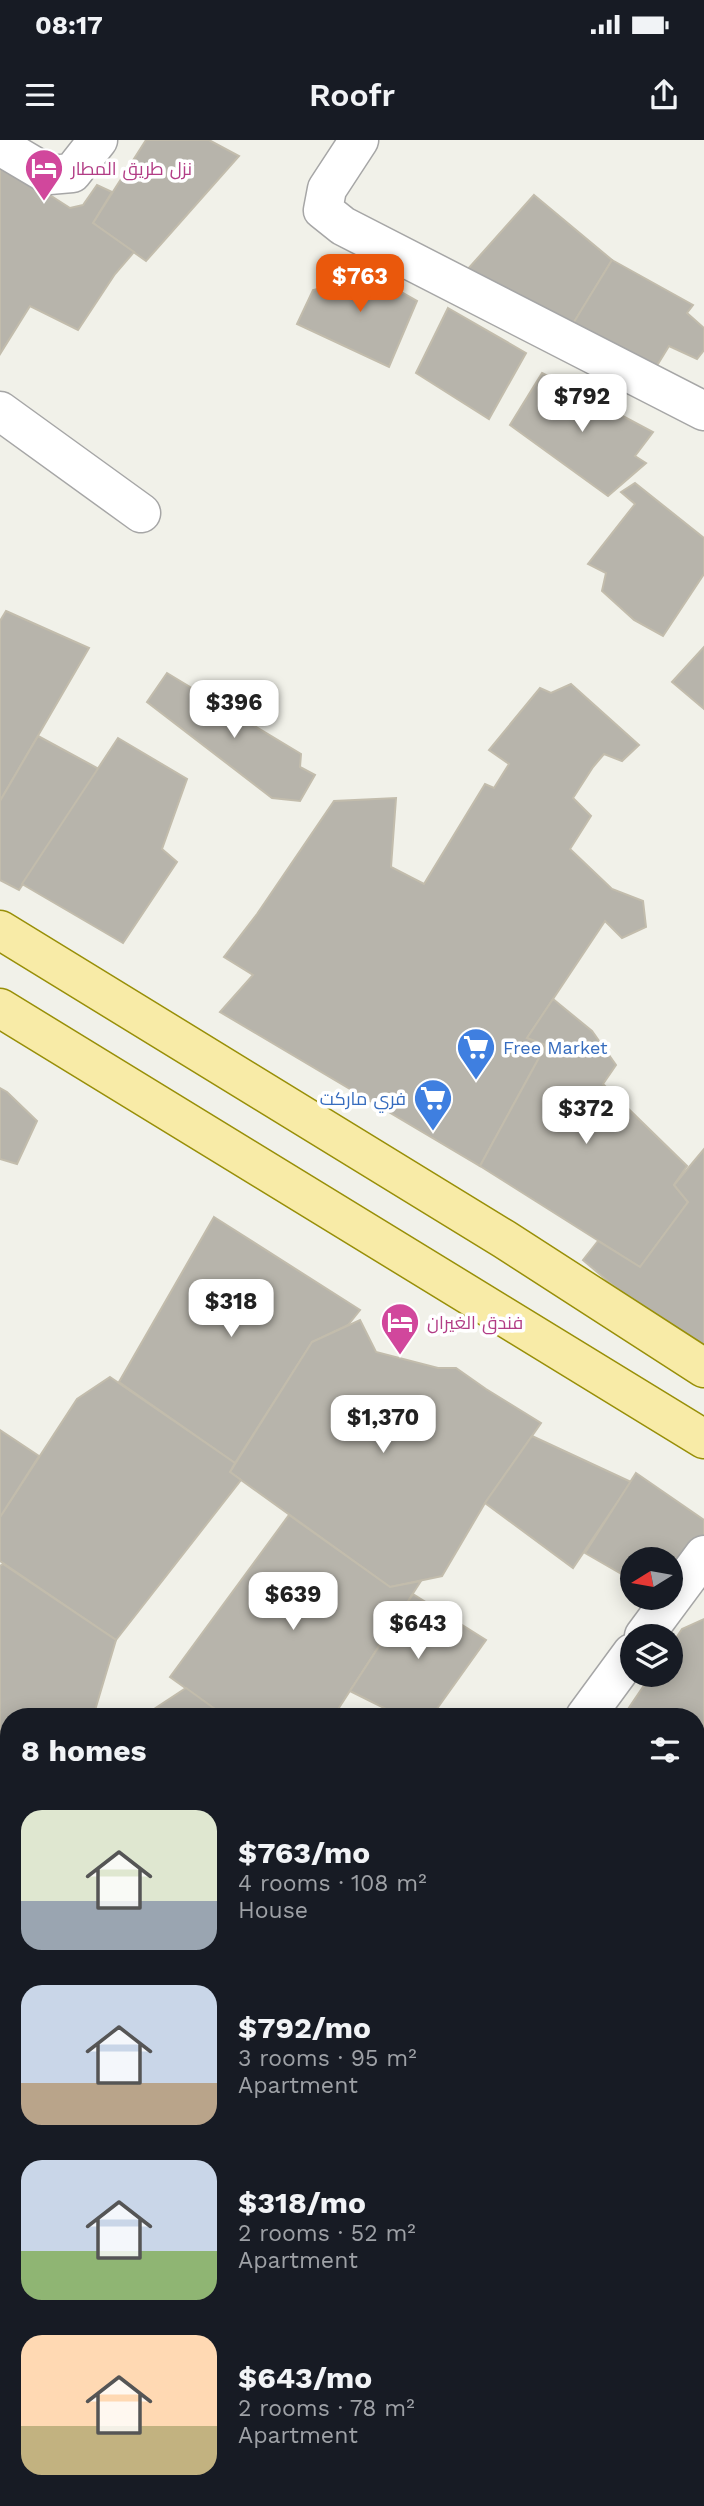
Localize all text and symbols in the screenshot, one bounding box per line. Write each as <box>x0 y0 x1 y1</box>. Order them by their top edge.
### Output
text: 08:17 <box>35 10 103 40</box>
icon: menu <box>21 76 59 114</box>
text: Roofr <box>309 76 395 114</box>
icon: share <box>645 76 683 114</box>
hotel icon: نزل طريق المطار <box>23 147 65 202</box>
place label: نزل طريق المطار <box>70 158 192 181</box>
pin: $763 <box>319 254 401 314</box>
text: $763 <box>332 263 388 290</box>
pin: $792 <box>541 374 623 434</box>
text: $792 <box>554 383 610 410</box>
pin: $396 <box>193 680 275 740</box>
text: $396 <box>206 689 262 716</box>
supermarket icon: Free Market <box>455 1026 497 1081</box>
place label: Free Market <box>503 1037 608 1058</box>
supermarket icon: فري ماركت <box>412 1077 454 1132</box>
pin: $372 <box>545 1086 627 1146</box>
place label: فري ماركت <box>320 1088 406 1113</box>
text: $372 <box>558 1095 614 1122</box>
pin: $318 <box>190 1280 272 1339</box>
text: $318 <box>205 1288 257 1315</box>
hotel icon: فندق الغيران <box>379 1301 421 1356</box>
place label: فندق الغيران <box>427 1312 523 1335</box>
pin: $1,370 <box>326 1396 440 1455</box>
text: $1,370 <box>347 1404 419 1431</box>
north arrow <box>620 1547 682 1610</box>
map controls <box>620 1547 683 1687</box>
pin: $639 <box>252 1572 334 1632</box>
text: $639 <box>265 1581 321 1608</box>
pin: $643 <box>377 1602 459 1661</box>
text: $643 <box>389 1610 447 1637</box>
button: layers <box>620 1624 683 1687</box>
icon: filters <box>646 1731 684 1769</box>
text: 8 homes <box>21 1733 147 1768</box>
text: $763/mo <box>238 1835 370 1870</box>
icon: home <box>77 1838 161 1922</box>
text: 4 rooms · 108 m² <box>238 1870 427 1897</box>
text: House <box>238 1897 308 1924</box>
text: $792/mo <box>238 2010 371 2045</box>
icon: home <box>77 2013 161 2097</box>
text: 3 rooms · 95 m² <box>238 2045 417 2072</box>
text: Apartment <box>238 2072 358 2099</box>
text: $318/mo <box>238 2185 366 2220</box>
icon: home <box>77 2188 161 2272</box>
text: 2 rooms · 52 m² <box>238 2220 416 2247</box>
text: Apartment <box>238 2247 358 2274</box>
text: $643/mo <box>238 2360 372 2395</box>
icon: home <box>77 2363 161 2447</box>
text: 2 rooms · 78 m² <box>238 2395 415 2422</box>
text: Apartment <box>238 2422 358 2449</box>

